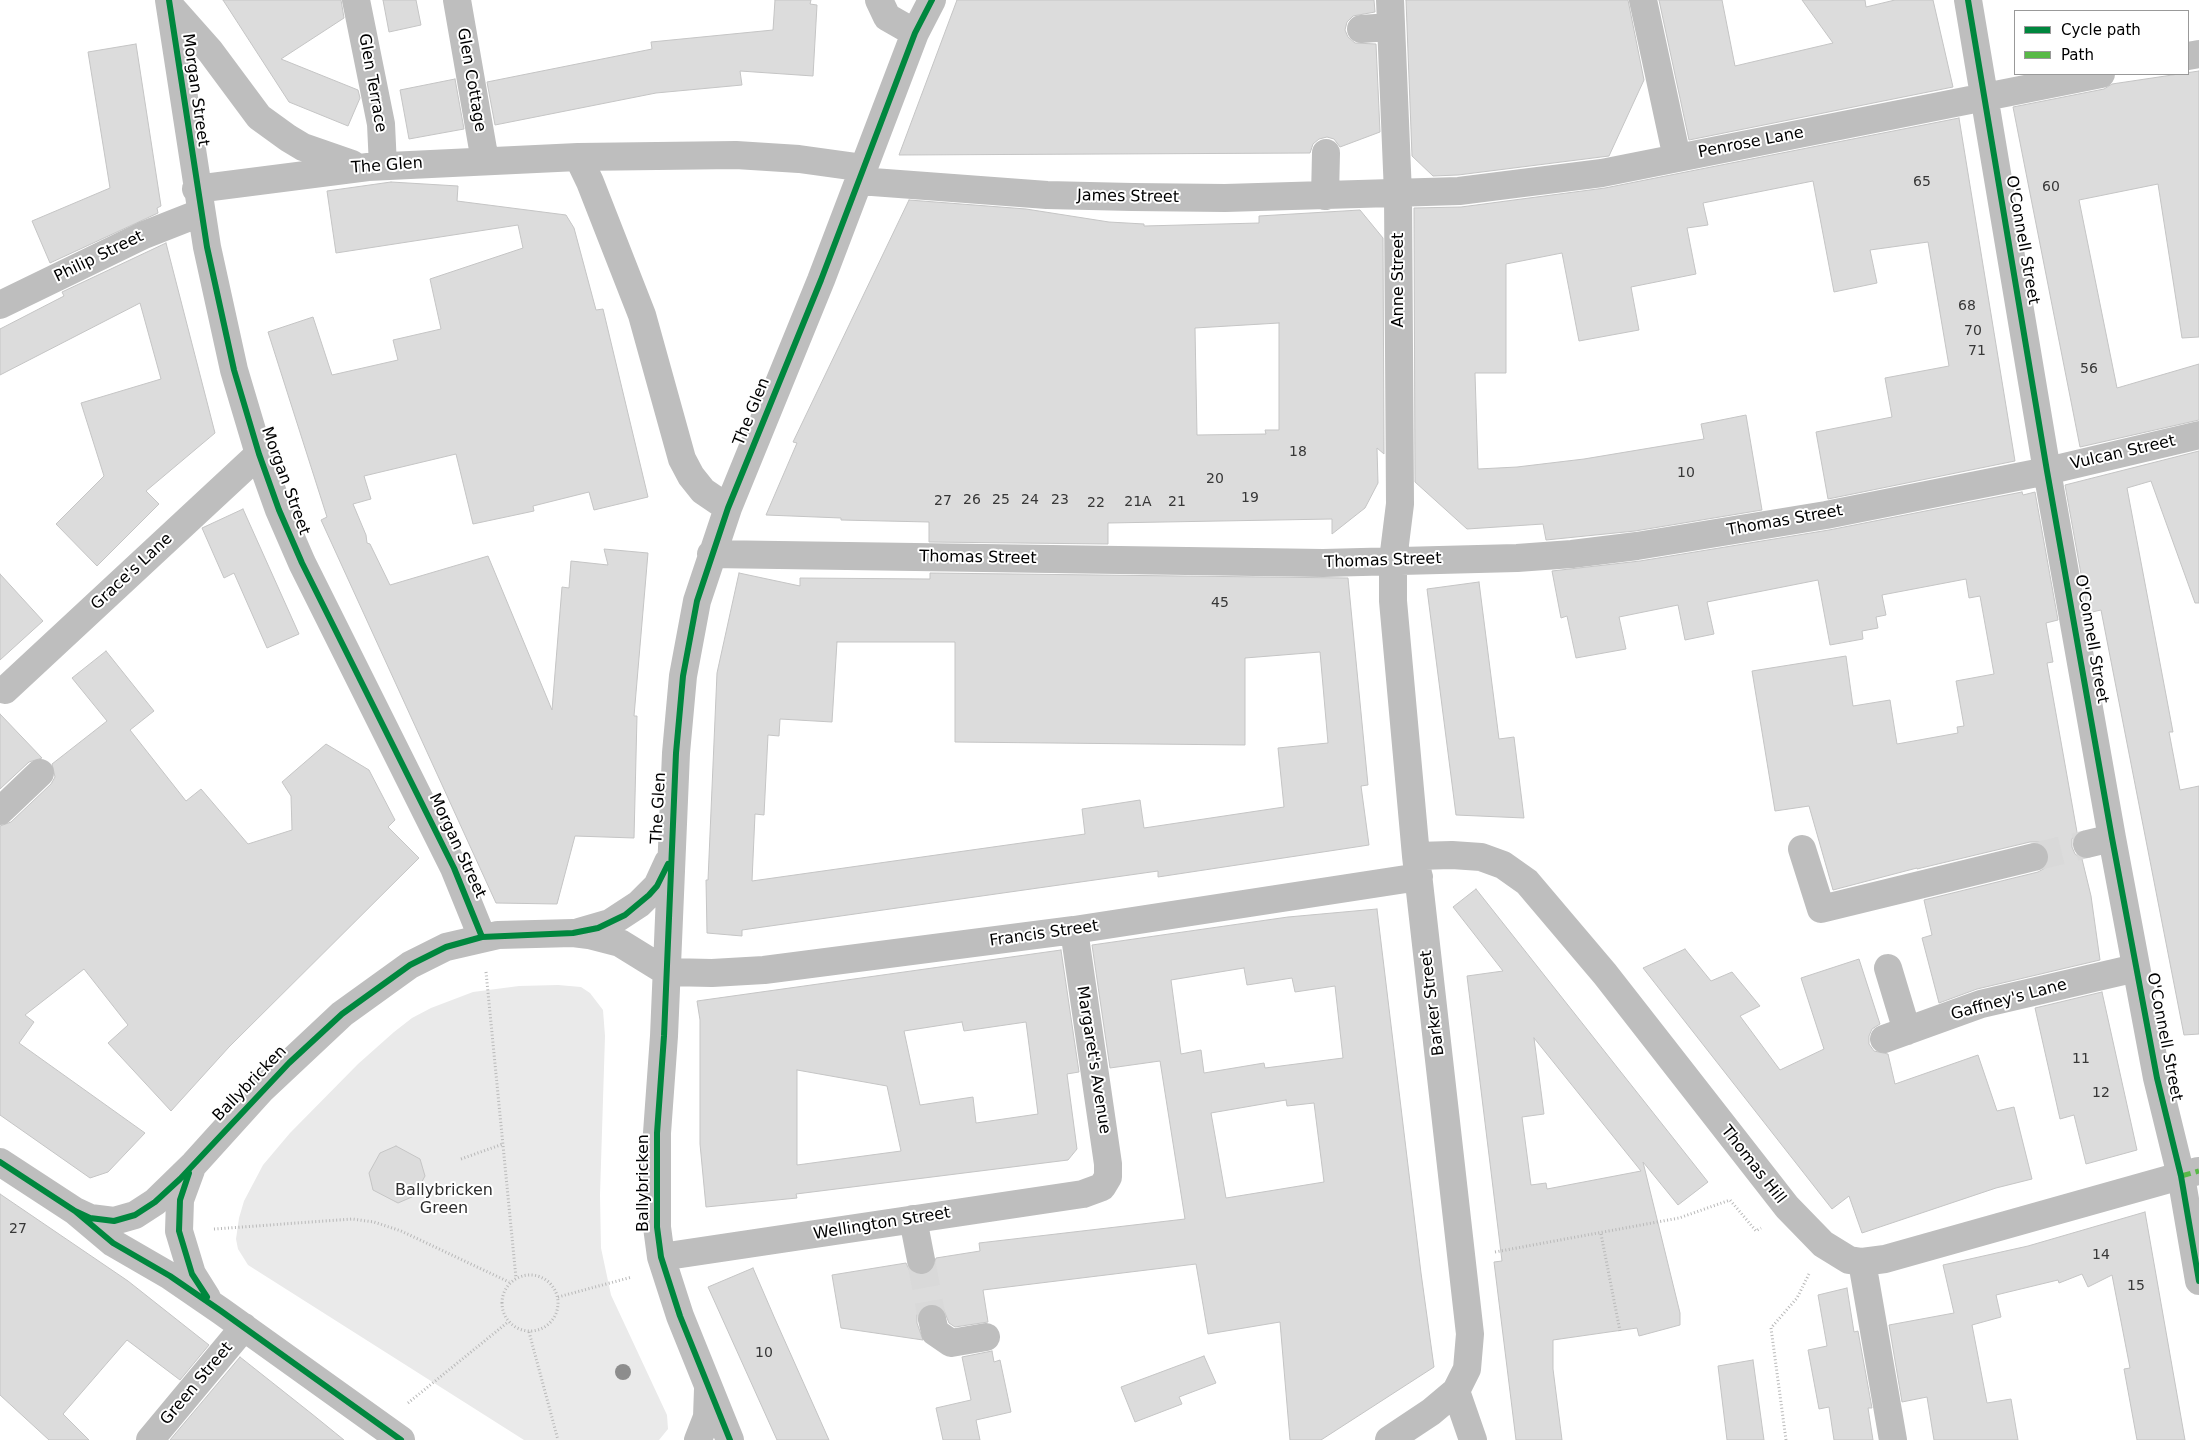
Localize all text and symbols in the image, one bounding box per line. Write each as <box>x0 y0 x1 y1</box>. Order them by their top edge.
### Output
legend <box>2014 10 2189 75</box>
text: Cycle path <box>2061 21 2141 39</box>
street label: Glen Cottage <box>452 27 490 133</box>
street label: Morgan Street <box>178 32 212 148</box>
street label: Glen Terrace <box>354 32 390 134</box>
text: Path <box>2061 46 2094 64</box>
street label: Penrose Lane <box>1697 123 1805 163</box>
street label: The Glen <box>351 154 423 178</box>
house number: 65 <box>1913 174 1931 190</box>
street label: O'Connell Street <box>2001 174 2043 306</box>
house number: 60 <box>2042 179 2060 195</box>
street label: James Street <box>1077 187 1179 207</box>
street label: Philip Street <box>51 227 147 287</box>
street label: Anne Street <box>1389 233 1409 327</box>
house number: 68 <box>1958 298 1976 314</box>
house number: 70 <box>1964 323 1982 339</box>
house number: 71 <box>1968 343 1986 359</box>
house number: 56 <box>2080 361 2098 377</box>
street label: The Glen <box>730 375 774 449</box>
street label: Morgan Street <box>257 424 313 538</box>
street label: Vulcan Street <box>2069 432 2177 474</box>
house number: 18 <box>1289 444 1307 460</box>
house number: 10 <box>1677 465 1695 481</box>
house number: 20 <box>1206 471 1224 487</box>
house number: 19 <box>1241 490 1259 506</box>
house number: 26 <box>963 492 981 508</box>
house number: 25 <box>992 492 1010 508</box>
house number: 24 <box>1021 492 1039 508</box>
house number: 23 <box>1051 492 1069 508</box>
house number: 27 <box>934 493 952 509</box>
house number: 21A <box>1124 494 1152 510</box>
house number: 21 <box>1168 494 1186 510</box>
house number: 22 <box>1087 495 1105 511</box>
street label: Thomas Street <box>1726 501 1844 541</box>
street label: Grace's Lane <box>87 530 177 614</box>
street label: Thomas Street <box>919 547 1037 569</box>
street label: Thomas Street <box>1324 549 1442 573</box>
street label: O'Connell Street <box>2070 573 2112 705</box>
house number: 45 <box>1211 595 1229 611</box>
street label: The Glen <box>648 772 670 844</box>
street label: Morgan Street <box>424 790 490 902</box>
street label: Francis Street <box>988 917 1100 951</box>
street label: Barker Street <box>1417 949 1449 1057</box>
street label: O'Connell Street <box>2142 971 2186 1103</box>
street label: Gaffney's Lane <box>1949 975 2069 1025</box>
street label: Margaret's Avenue <box>1072 985 1114 1135</box>
street label: Ballybricken <box>209 1042 291 1126</box>
house number: 11 <box>2072 1051 2090 1067</box>
house number: 12 <box>2092 1085 2110 1101</box>
street label: Thomas Hill <box>1717 1122 1789 1208</box>
street label: Ballybricken <box>634 1134 654 1232</box>
park label: Ballybricken Green <box>395 1181 493 1219</box>
street label: Wellington Street <box>812 1204 952 1244</box>
house number: 27 <box>9 1221 27 1237</box>
house number: 14 <box>2092 1247 2110 1263</box>
house number: 15 <box>2127 1278 2145 1294</box>
street label: Green Street <box>157 1339 237 1429</box>
house number: 10 <box>755 1345 773 1361</box>

